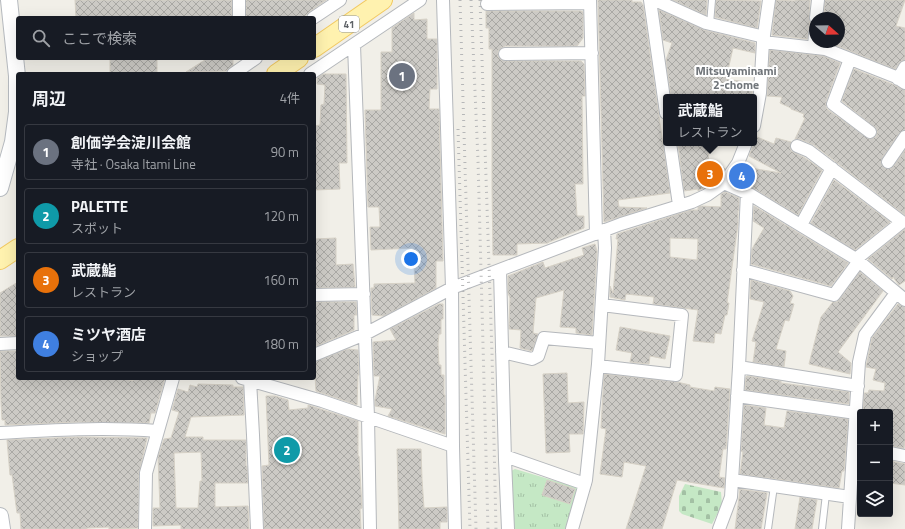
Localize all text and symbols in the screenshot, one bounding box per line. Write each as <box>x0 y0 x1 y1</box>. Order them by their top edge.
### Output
north arrow <box>809 12 845 48</box>
search box <box>16 16 316 60</box>
road number: 41 <box>339 16 359 32</box>
icon: search <box>30 27 52 49</box>
text: ここで検索 <box>62 27 137 50</box>
pin: 1 <box>389 61 415 91</box>
district label: Mitsuyaminami 2-chome <box>695 61 777 94</box>
text: 周辺 <box>32 86 66 112</box>
text: 4件 <box>280 88 300 108</box>
popup <box>663 94 757 146</box>
text: 武蔵鮨 <box>677 99 723 122</box>
text: レストラン <box>677 122 743 142</box>
text: 創価学会淀川会館 <box>71 131 191 154</box>
text: 1 <box>42 142 50 162</box>
text: 90 m <box>271 142 299 162</box>
text: 寺社 · Osaka Itami Line <box>71 154 196 174</box>
pin: 3 <box>697 159 723 189</box>
pin: 4 <box>729 161 755 191</box>
text: PALETTE <box>71 195 128 218</box>
text: 2 <box>42 206 50 226</box>
text: 120 m <box>263 206 299 226</box>
text: スポット <box>71 218 123 238</box>
your location <box>401 249 421 269</box>
text: 武蔵鮨 <box>71 259 116 282</box>
text: 3 <box>42 270 50 290</box>
text: 160 m <box>263 270 299 290</box>
text: レストラン <box>71 282 136 302</box>
text: ミツヤ酒店 <box>71 323 146 346</box>
text: 4 <box>42 334 50 354</box>
text: 180 m <box>263 334 299 354</box>
text: ショップ <box>71 346 123 366</box>
map controls <box>857 409 893 517</box>
button: + <box>857 409 893 445</box>
pin: 2 <box>274 435 300 465</box>
button: − <box>857 445 893 481</box>
button: layers <box>857 481 893 517</box>

